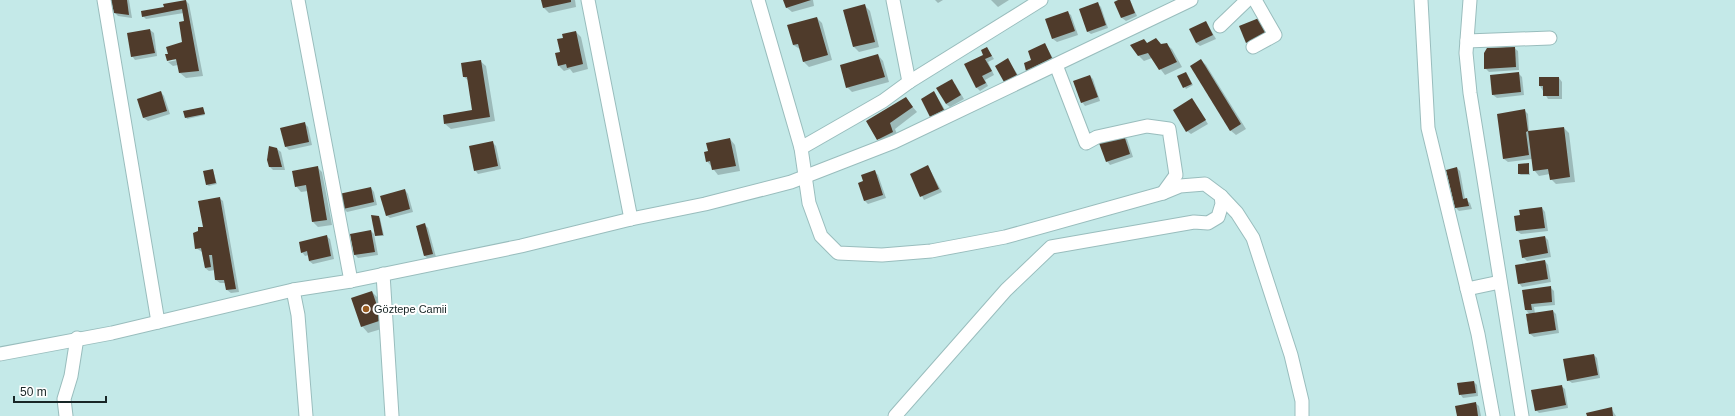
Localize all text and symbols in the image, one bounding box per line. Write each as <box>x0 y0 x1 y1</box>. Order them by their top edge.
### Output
place label: Göztepe Camii <box>374 303 447 315</box>
marker: Göztepe Camii <box>361 304 371 314</box>
scale bar <box>14 378 106 404</box>
text: 50 m <box>20 385 47 399</box>

